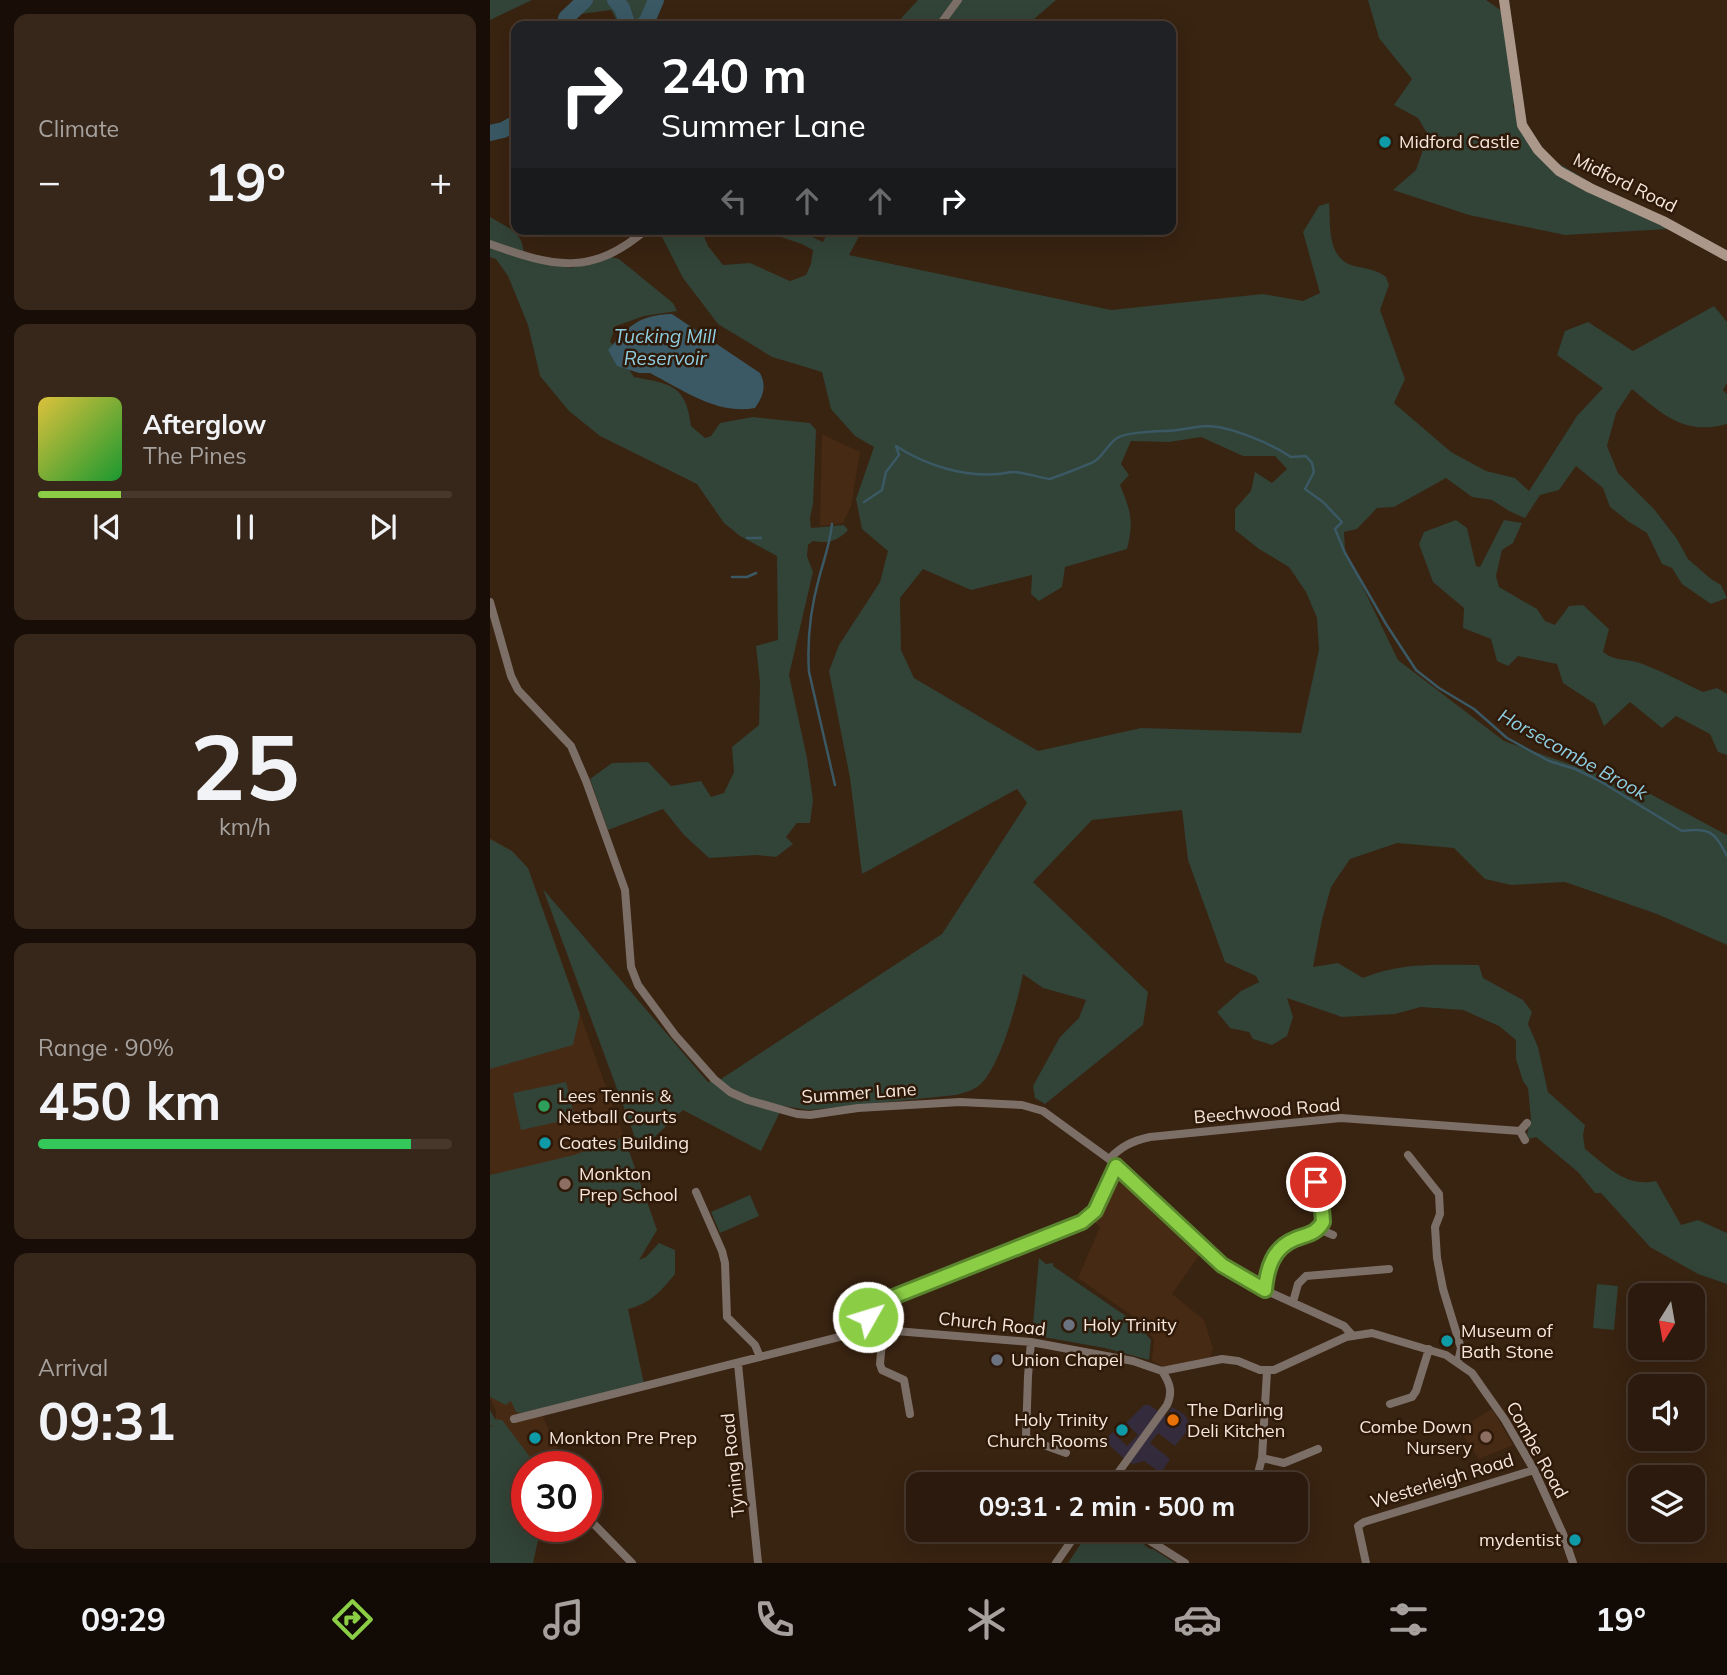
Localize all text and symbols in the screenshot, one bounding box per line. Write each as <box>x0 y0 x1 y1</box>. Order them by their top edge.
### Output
text: 240 m <box>661 44 807 105</box>
icon: right <box>546 49 637 140</box>
text: Summer Lane <box>661 105 866 145</box>
text: Climate <box>38 114 119 143</box>
place label: Midford Castle <box>1399 130 1520 153</box>
marker: Midford Castle <box>1377 134 1393 150</box>
street label: Midford Road <box>1570 148 1681 218</box>
text: 19° <box>204 149 286 214</box>
text: − <box>38 157 61 205</box>
text: + <box>429 157 452 205</box>
icon: left <box>715 182 753 220</box>
icon: ahead <box>788 182 826 220</box>
icon: ahead <box>861 182 899 220</box>
icon: right <box>934 182 972 220</box>
water label: Tucking Mill Reservoir <box>614 324 717 370</box>
text: Afterglow <box>143 408 266 441</box>
text: The Pines <box>143 441 247 470</box>
icon: previous <box>88 508 126 546</box>
icon: pause <box>226 508 264 546</box>
icon: next <box>364 508 402 546</box>
water label: Horsecombe Brook <box>1494 703 1653 805</box>
text: 25 <box>190 709 300 823</box>
text: km/h <box>219 812 271 841</box>
text: Range · 90% <box>38 1033 174 1062</box>
text: 450 km <box>38 1068 221 1133</box>
street label: Summer Lane <box>801 1077 917 1108</box>
place label: Lees Tennis & Netball Courts <box>558 1084 677 1128</box>
street label: Beechwood Road <box>1193 1093 1341 1128</box>
marker: Lees Tennis & Netball Courts <box>536 1098 552 1114</box>
place label: Coates Building <box>559 1131 689 1154</box>
marker: Coates Building <box>537 1135 553 1151</box>
pin <box>1286 1152 1346 1212</box>
place label: Monkton Prep School <box>579 1162 678 1206</box>
icon: arrive <box>1297 1163 1335 1201</box>
marker: Monkton Prep School <box>557 1176 573 1192</box>
position arrow <box>831 1280 905 1354</box>
north arrow <box>1628 1283 1704 1360</box>
map controls <box>1628 1283 1705 1542</box>
street label: Church Road <box>937 1306 1047 1341</box>
place label: Holy Trinity <box>1083 1313 1177 1336</box>
marker: Holy Trinity <box>1061 1317 1077 1333</box>
place label: Museum of Bath Stone <box>1461 1319 1554 1363</box>
marker: Museum of Bath Stone <box>1439 1333 1455 1349</box>
place label: Union Chapel <box>1011 1348 1123 1371</box>
marker: Union Chapel <box>989 1352 1005 1368</box>
text: Arrival <box>38 1353 108 1382</box>
button: sound <box>1628 1374 1705 1451</box>
text: 09:31 <box>38 1388 176 1453</box>
street label: Combe Road <box>1501 1397 1573 1502</box>
place label: The Darling Deli Kitchen <box>1187 1398 1285 1442</box>
place label: Holy Trinity Church Rooms <box>987 1408 1108 1452</box>
street label: Tyning Road <box>716 1412 749 1518</box>
marker: The Darling Deli Kitchen <box>1165 1412 1181 1428</box>
place label: Combe Down Nursery <box>1359 1415 1472 1459</box>
marker: Holy Trinity Church Rooms <box>1114 1422 1130 1438</box>
place label: Monkton Pre Prep <box>549 1426 697 1449</box>
marker: Combe Down Nursery <box>1478 1429 1494 1445</box>
marker: Monkton Pre Prep <box>527 1430 543 1446</box>
street label: Westerleigh Road <box>1367 1448 1516 1513</box>
speed limit sign: 30 <box>511 1451 602 1542</box>
button: layers <box>1628 1465 1705 1542</box>
text: 09:31 · 2 min · 500 m <box>979 1490 1235 1523</box>
place label: mydentist <box>1479 1528 1561 1551</box>
marker: mydentist <box>1567 1532 1583 1548</box>
icon: directions <box>328 1595 377 1644</box>
icon: music <box>539 1595 588 1644</box>
icon: phone <box>750 1595 799 1644</box>
icon: climate <box>962 1595 1011 1644</box>
icon: car <box>1173 1595 1222 1644</box>
icon: filters <box>1384 1595 1433 1644</box>
text: 09:29 <box>81 1599 166 1639</box>
text: 19° <box>1595 1599 1646 1639</box>

